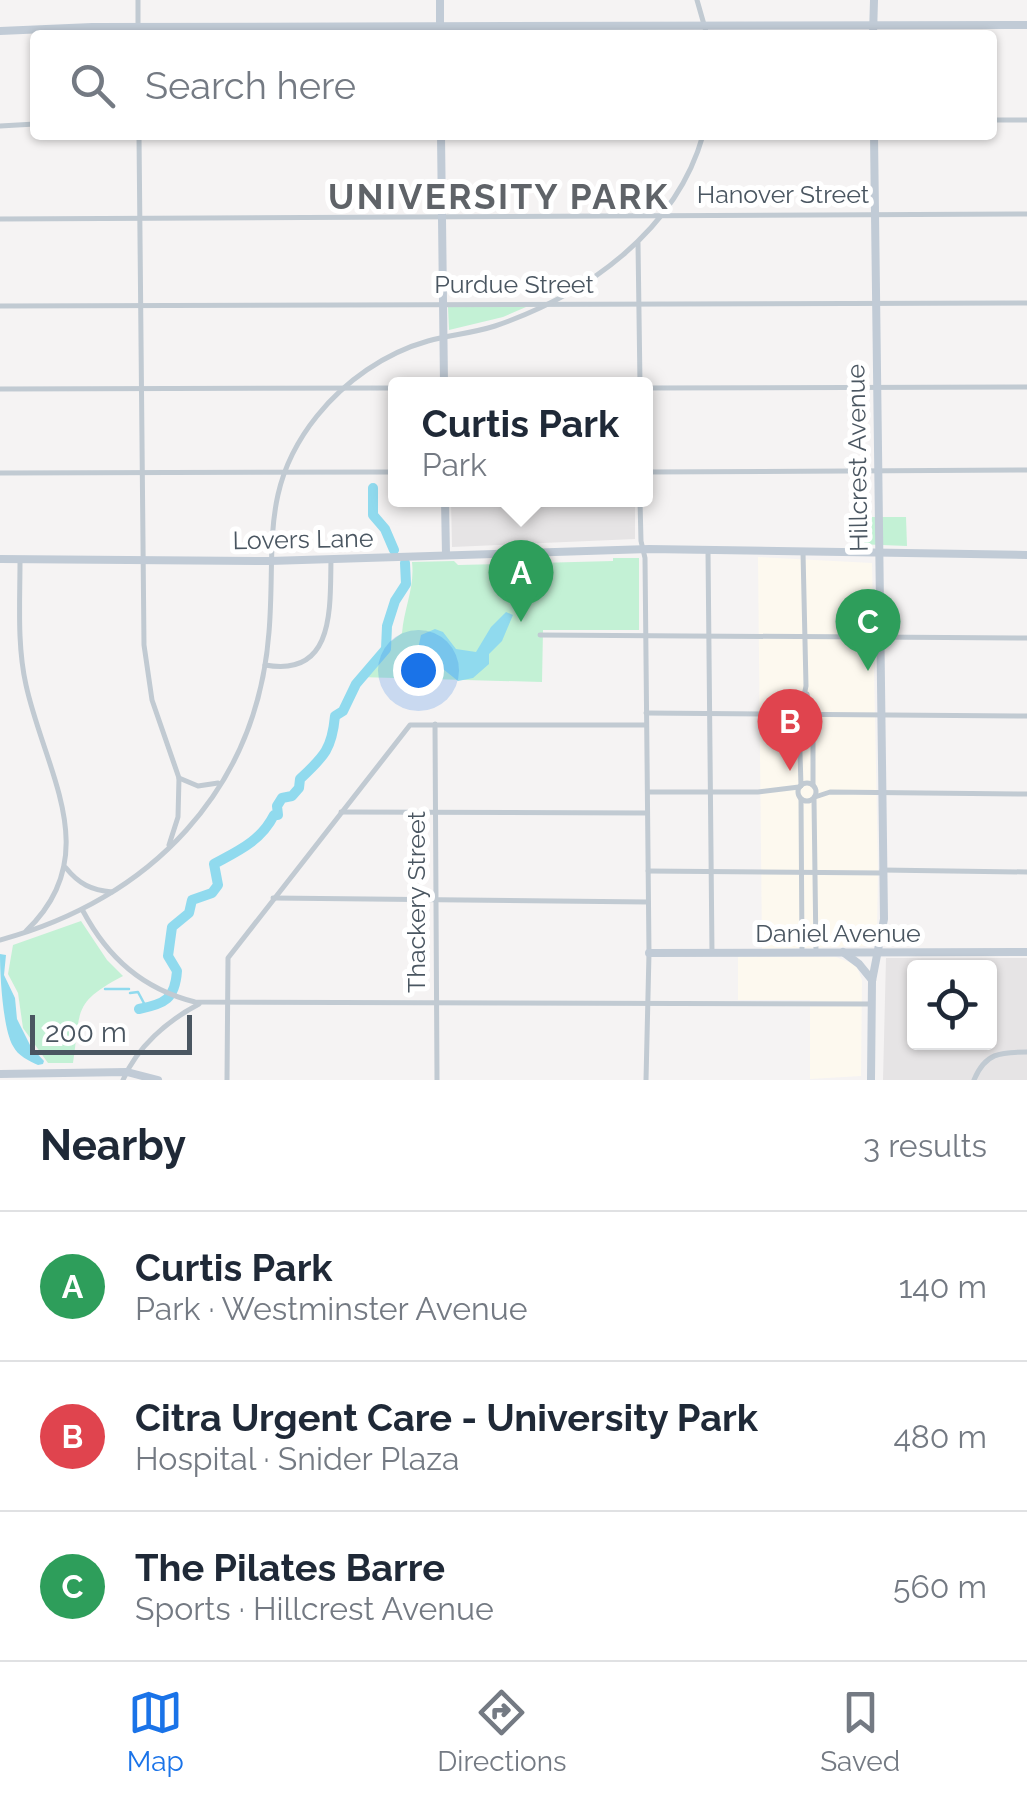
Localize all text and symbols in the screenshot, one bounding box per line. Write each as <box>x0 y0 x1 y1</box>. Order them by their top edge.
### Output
search box <box>30 30 997 140</box>
icon: search <box>65 58 120 113</box>
text: Search here <box>145 63 356 108</box>
district label: UNIVERSITY PARK <box>328 176 670 217</box>
street label: Hanover Street <box>697 179 870 209</box>
street label: Purdue Street <box>434 269 594 299</box>
street label: Hillcrest Avenue <box>840 364 874 552</box>
popup <box>388 377 653 507</box>
text: Curtis Park <box>422 401 619 446</box>
text: Park <box>422 446 487 483</box>
street label: Lovers Lane <box>232 523 374 555</box>
pin: A <box>488 540 554 622</box>
pin: C <box>836 588 900 671</box>
your location <box>393 645 444 696</box>
pin: B <box>758 688 822 771</box>
street label: Thackery Street <box>401 810 431 993</box>
street label: Daniel Avenue <box>755 918 921 948</box>
map controls <box>907 960 997 1050</box>
button: locate <box>907 960 997 1050</box>
scale bar <box>30 1010 192 1054</box>
text: 200 m <box>45 1016 127 1049</box>
text: Nearby <box>40 1121 186 1170</box>
text: 3 results <box>863 1127 987 1164</box>
text: Curtis Park <box>135 1245 333 1290</box>
text: A <box>62 1268 83 1305</box>
text: 140 m <box>899 1268 987 1305</box>
text: Park · Westminster Avenue <box>135 1290 528 1327</box>
text: Citra Urgent Care - University Park <box>135 1395 758 1440</box>
text: B <box>62 1418 83 1455</box>
text: 480 m <box>893 1418 987 1455</box>
text: Hospital · Snider Plaza <box>135 1440 459 1477</box>
text: The Pilates Barre <box>135 1545 445 1590</box>
text: C <box>62 1568 83 1605</box>
text: 560 m <box>893 1568 987 1605</box>
text: Sports · Hillcrest Avenue <box>135 1590 494 1627</box>
tab: Map <box>127 1685 184 1778</box>
tab: Directions <box>437 1685 567 1778</box>
tab: Saved <box>820 1685 900 1778</box>

